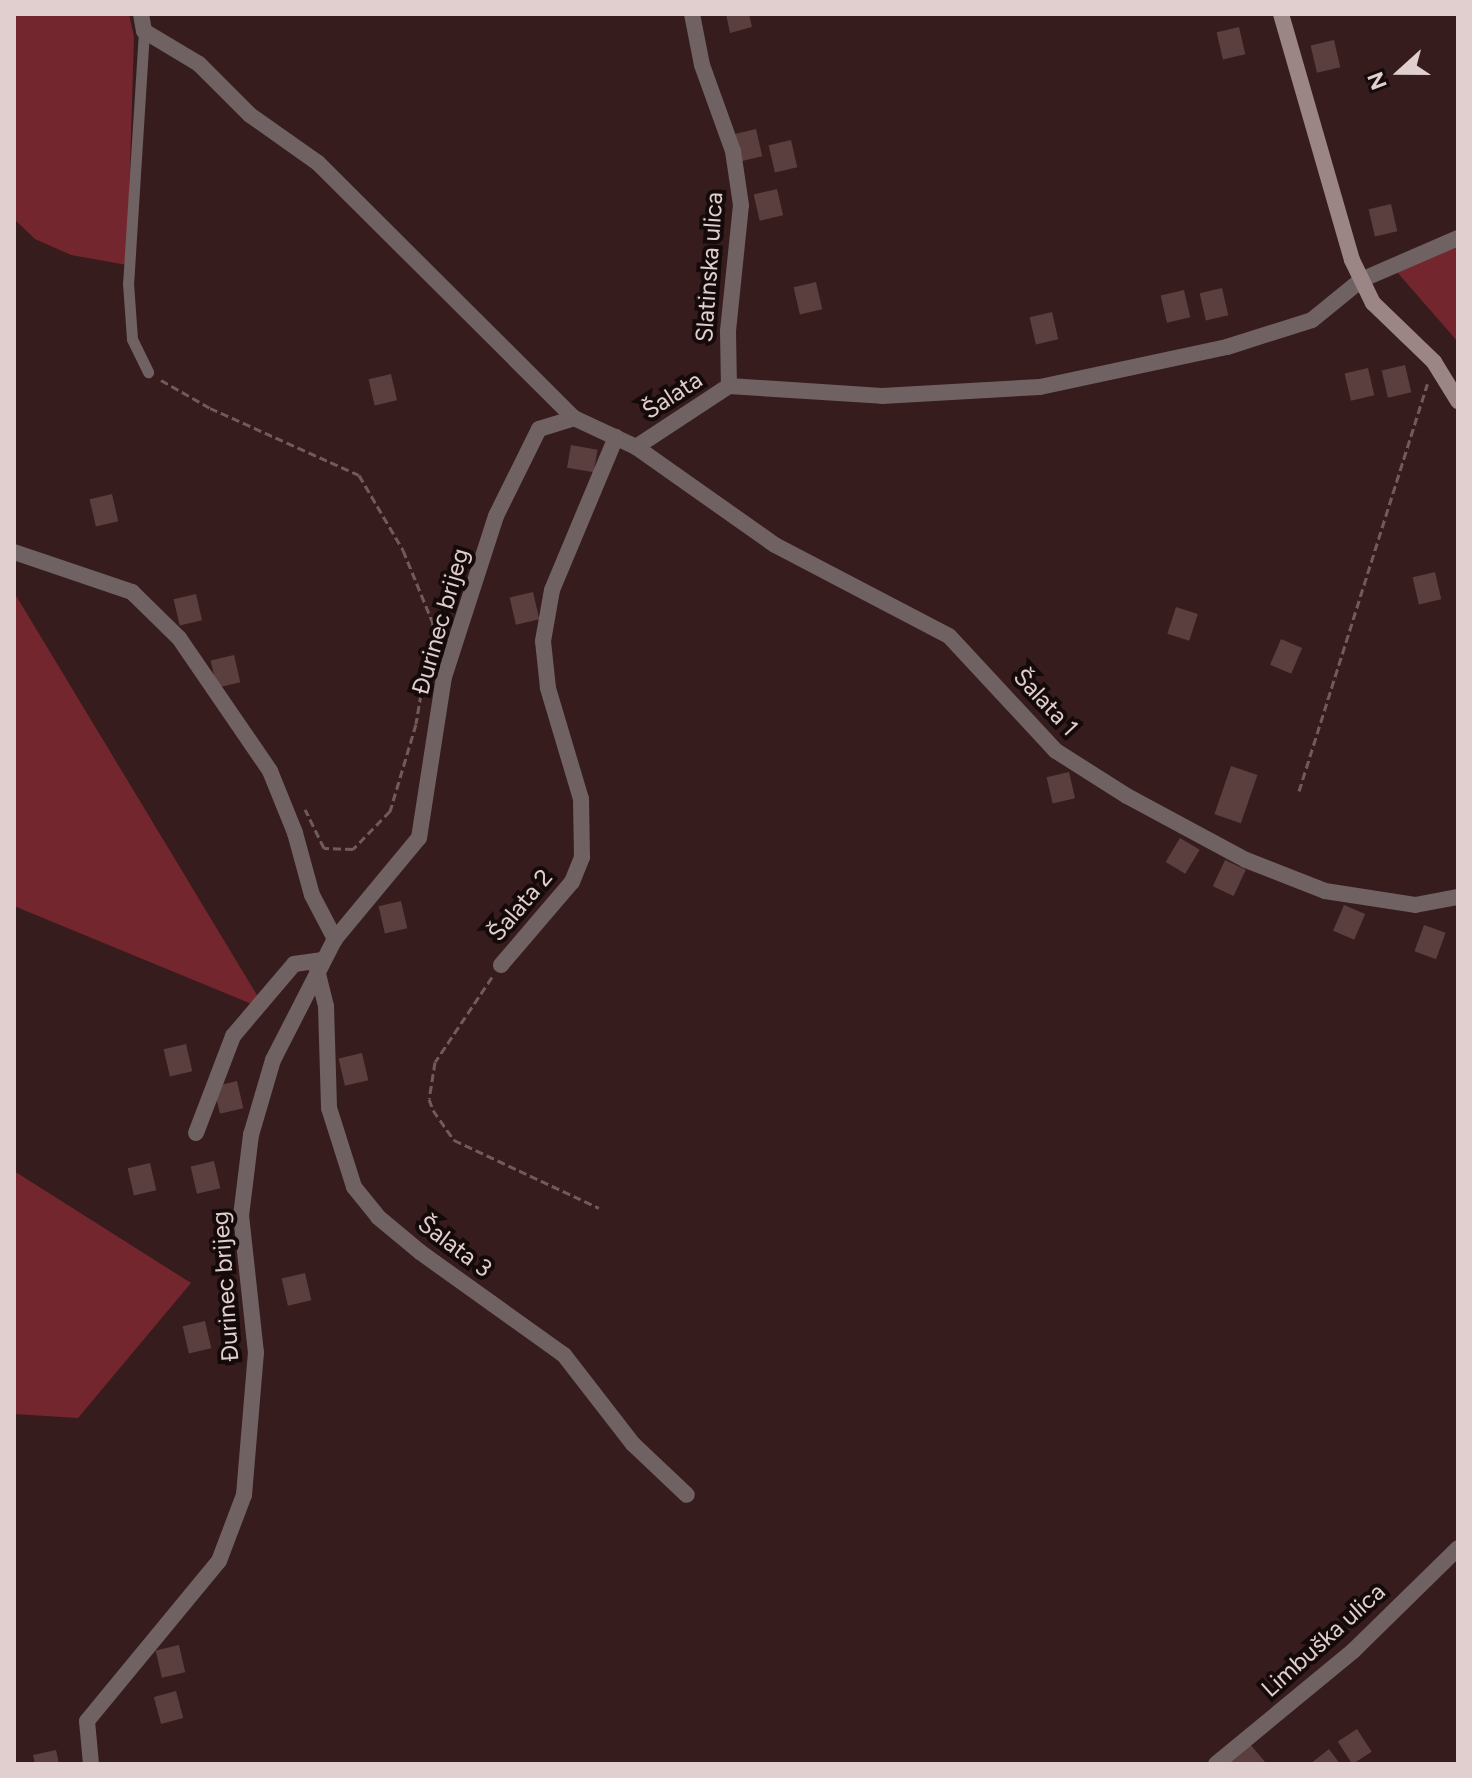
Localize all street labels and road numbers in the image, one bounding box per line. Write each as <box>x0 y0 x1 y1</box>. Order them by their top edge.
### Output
street label: Slatinska ulica <box>689 191 729 343</box>
street label: Šalata <box>637 365 707 425</box>
street label: Đurinec brijeg <box>405 545 475 699</box>
street label: Šalata 1 <box>1008 662 1084 742</box>
street label: Šalata 2 <box>482 863 558 947</box>
street label: Šalata 3 <box>412 1209 498 1283</box>
street label: Đurinec brijeg <box>205 1210 245 1364</box>
street label: Limbuška ulica <box>1255 1577 1391 1703</box>

